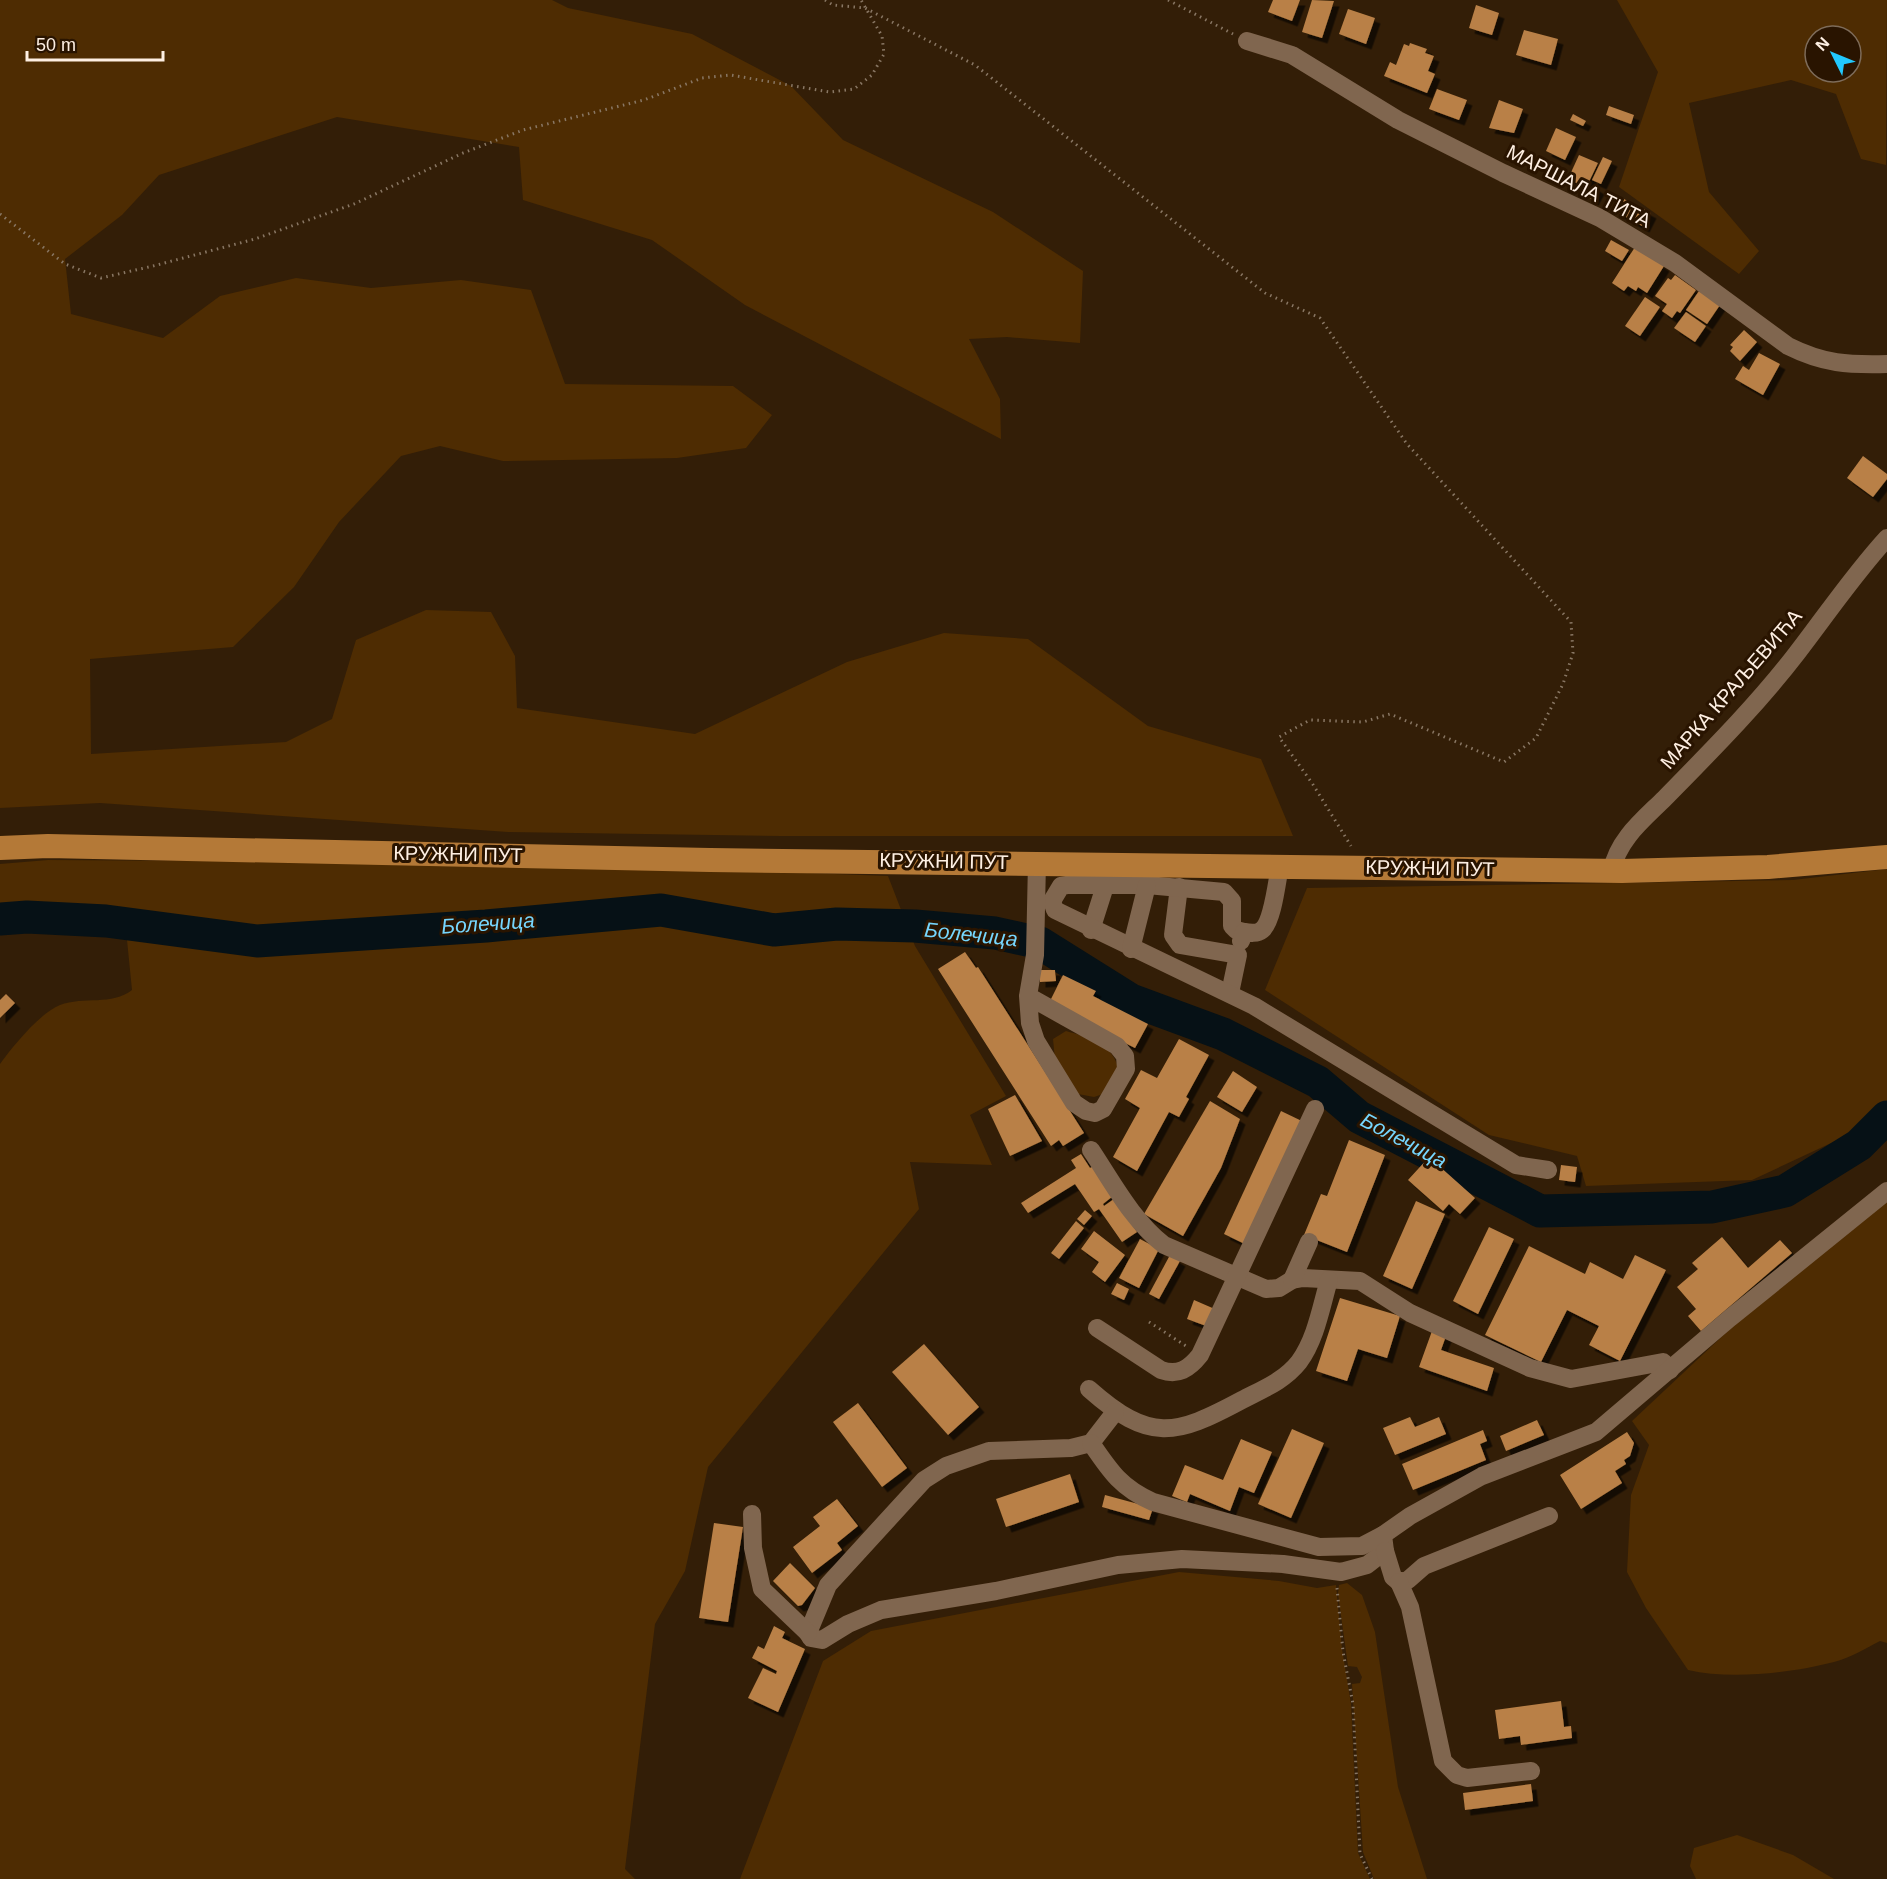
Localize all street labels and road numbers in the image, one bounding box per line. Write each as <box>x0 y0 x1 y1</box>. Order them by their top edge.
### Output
street label: МАРШАЛА ТИТА <box>1503 140 1655 232</box>
street label: МАРКА КРАЉЕВИЋА <box>1656 604 1806 773</box>
street label: КРУЖНИ ПУТ <box>393 842 523 866</box>
street label: КРУЖНИ ПУТ <box>879 849 1009 873</box>
street label: КРУЖНИ ПУТ <box>1365 856 1495 880</box>

